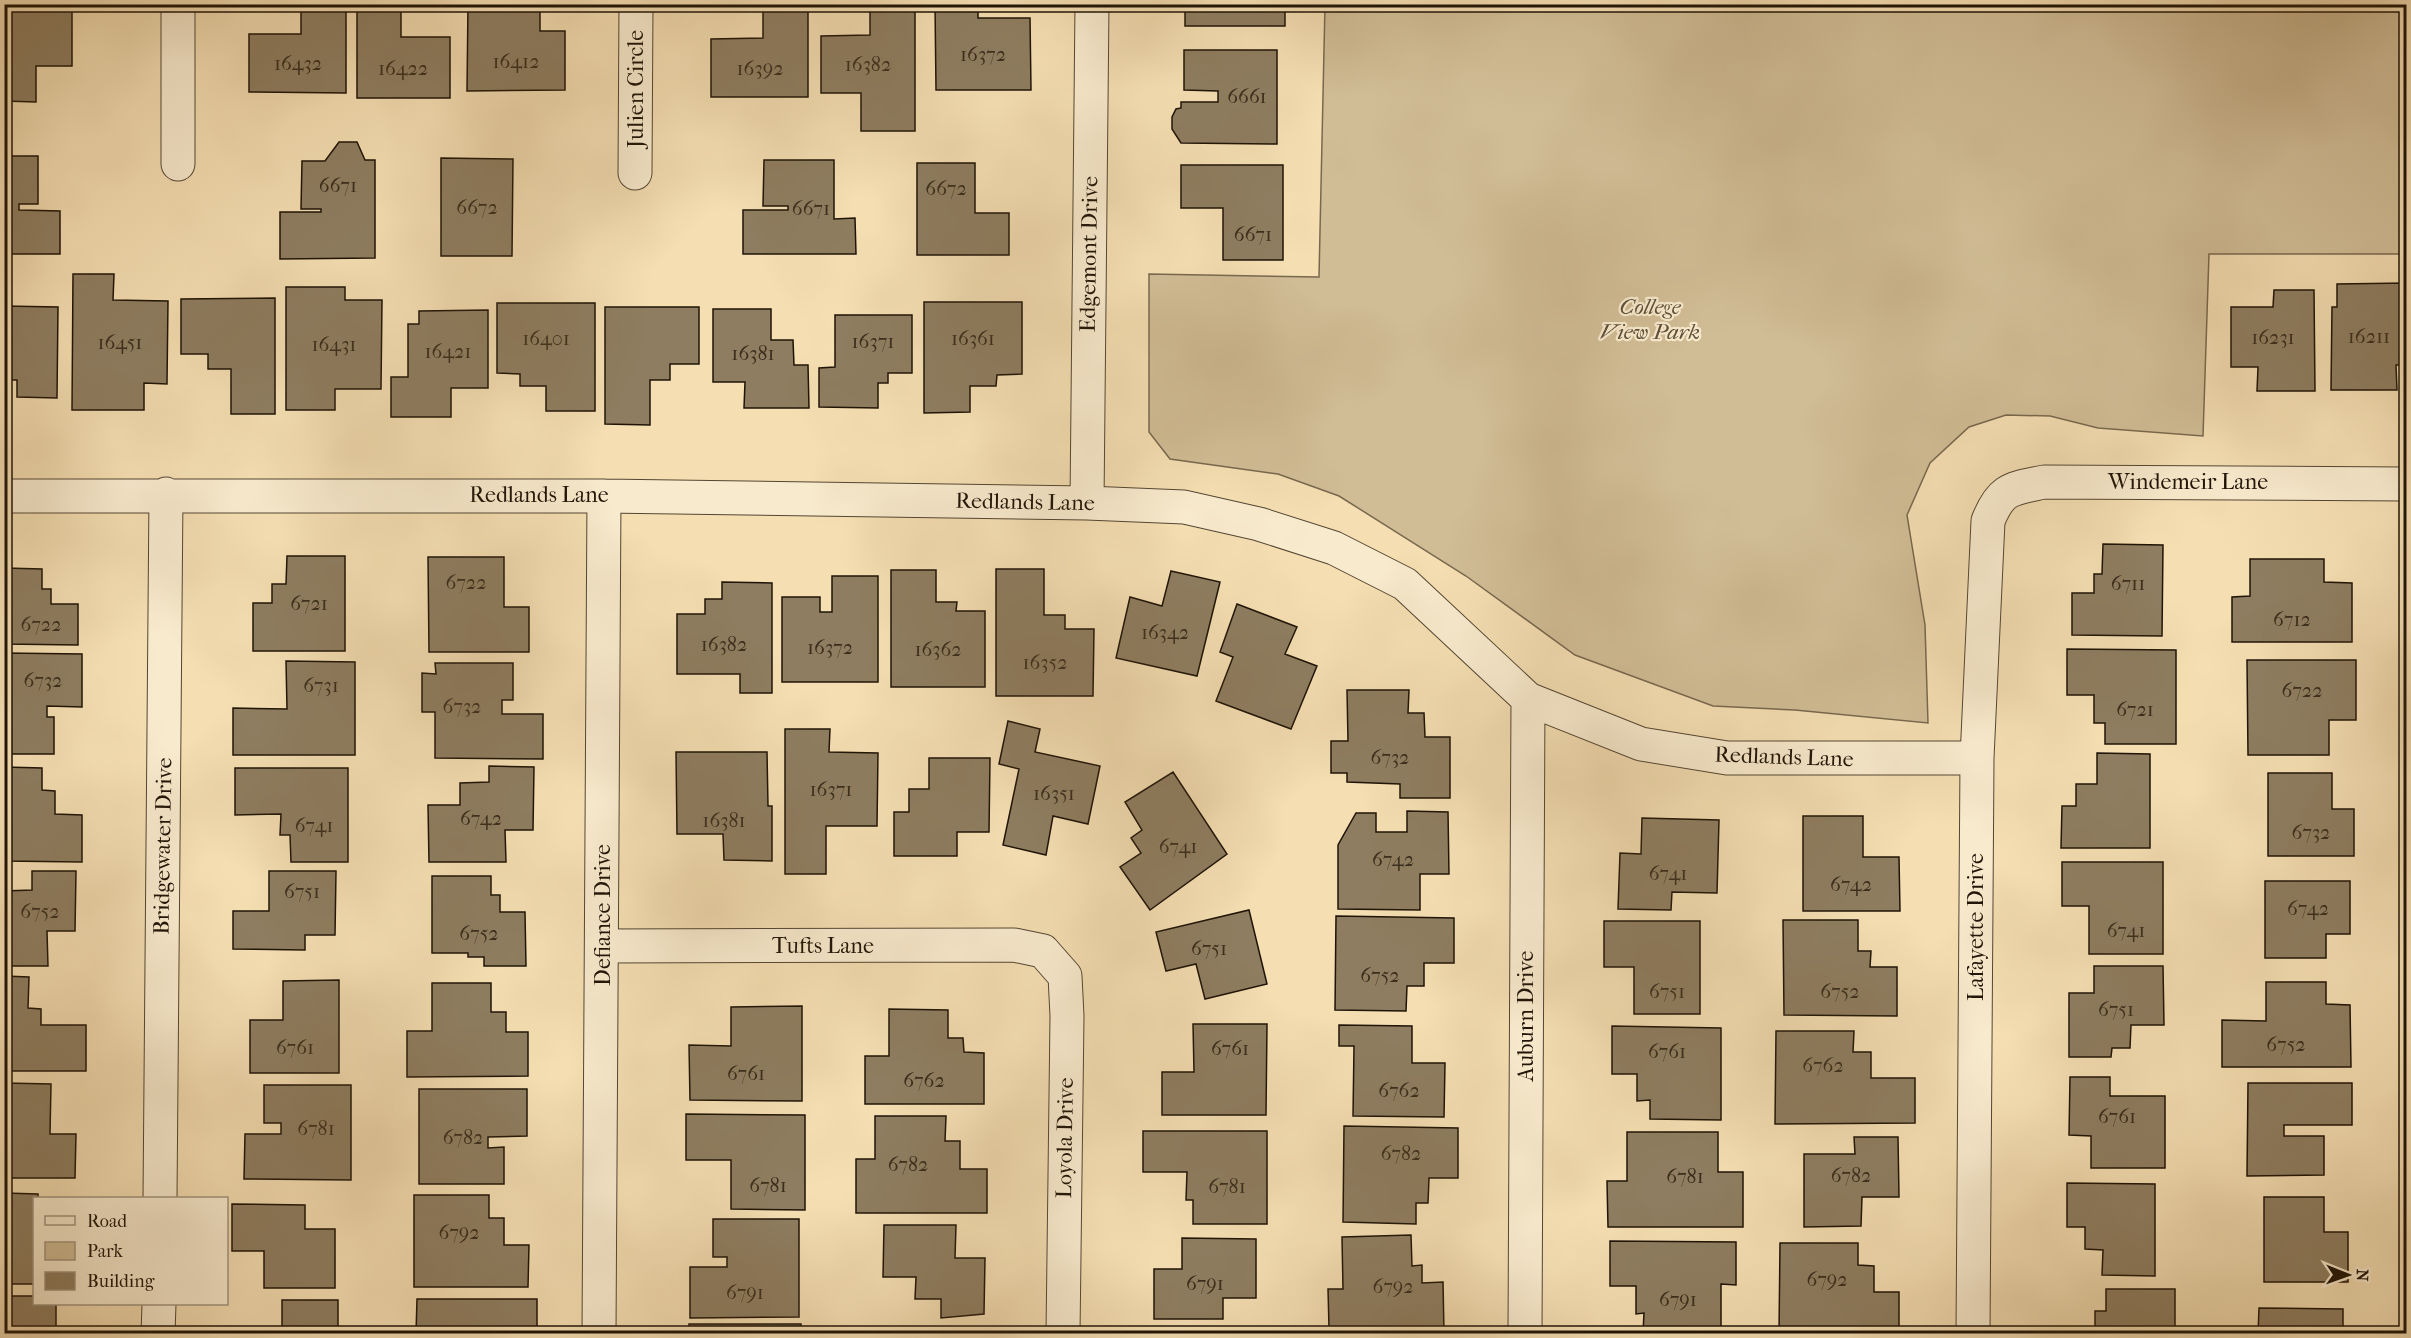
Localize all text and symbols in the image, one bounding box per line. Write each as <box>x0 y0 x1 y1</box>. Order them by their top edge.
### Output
street label: Julien Circle <box>623 30 649 150</box>
house number: 16372 <box>960 43 1006 66</box>
house number: 16412 <box>492 50 540 73</box>
house number: 16432 <box>274 52 322 75</box>
house number: 16382 <box>845 53 891 76</box>
house number: 16422 <box>378 57 428 80</box>
house number: 16392 <box>737 57 783 80</box>
house number: 6661 <box>1227 85 1267 108</box>
house number: 6671 <box>319 174 357 197</box>
street label: Edgemont Drive <box>1075 176 1103 332</box>
house number: 6672 <box>925 177 967 200</box>
house number: 6672 <box>456 196 498 219</box>
house number: 6671 <box>792 197 830 220</box>
house number: 6671 <box>1234 223 1272 246</box>
park label: College View Park <box>1600 294 1700 345</box>
house number: 16211 <box>2348 325 2390 348</box>
house number: 16231 <box>2251 326 2295 349</box>
house number: 16401 <box>522 327 570 350</box>
house number: 16361 <box>951 327 995 350</box>
house number: 16371 <box>852 330 894 353</box>
house number: 16451 <box>98 331 142 354</box>
house number: 16431 <box>312 333 356 356</box>
house number: 16421 <box>424 340 472 363</box>
house number: 16381 <box>731 342 775 365</box>
street label: Windemeir Lane <box>2107 469 2268 495</box>
street label: Redlands Lane <box>469 482 609 508</box>
street label: Redlands Lane <box>955 488 1095 516</box>
house number: 6722 <box>446 571 486 594</box>
house number: 6711 <box>2111 572 2145 595</box>
house number: 6721 <box>290 592 328 615</box>
house number: 6712 <box>2273 608 2311 631</box>
house number: 6722 <box>21 613 61 636</box>
house number: 16342 <box>1141 621 1189 644</box>
house number: 16382 <box>701 633 747 656</box>
house number: 16372 <box>807 636 853 659</box>
house number: 16362 <box>914 638 962 661</box>
house number: 16352 <box>1022 651 1068 674</box>
house number: 6732 <box>24 669 62 692</box>
house number: 6731 <box>303 674 339 697</box>
house number: 6722 <box>2282 679 2322 702</box>
house number: 6732 <box>443 695 481 718</box>
house number: 6721 <box>2116 698 2154 721</box>
street label: Redlands Lane <box>1714 742 1854 772</box>
house number: 6732 <box>1371 746 1409 769</box>
street label: Bridgewater Drive <box>148 757 178 935</box>
house number: 16371 <box>810 778 852 801</box>
house number: 16351 <box>1033 782 1075 805</box>
house number: 6742 <box>460 807 502 830</box>
house number: 16381 <box>702 809 746 832</box>
house number: 6741 <box>295 814 333 837</box>
house number: 6732 <box>2292 821 2330 844</box>
house number: 6741 <box>1159 835 1197 858</box>
street label: Defiance Drive <box>590 844 616 986</box>
house number: 6742 <box>1372 848 1414 871</box>
street label: Lafayette Drive <box>1963 853 1989 1001</box>
house number: 6741 <box>1649 862 1687 885</box>
house number: 6742 <box>1830 873 1872 896</box>
house number: 6751 <box>284 880 320 903</box>
house number: 6742 <box>2287 897 2329 920</box>
house number: 6752 <box>20 900 60 923</box>
house number: 6741 <box>2107 919 2145 942</box>
house number: 6752 <box>459 922 499 945</box>
street label: Tufts Lane <box>772 933 874 959</box>
house number: 6751 <box>1191 937 1227 960</box>
street label: Auburn Drive <box>1513 950 1539 1082</box>
house number: 6752 <box>1360 964 1400 987</box>
house number: 6751 <box>1649 980 1685 1003</box>
house number: 6752 <box>1820 980 1860 1003</box>
house number: 6751 <box>2098 998 2134 1021</box>
house number: 6752 <box>2266 1033 2306 1056</box>
house number: 6761 <box>276 1036 314 1059</box>
house number: 6761 <box>1211 1037 1249 1060</box>
house number: 6761 <box>1648 1040 1686 1063</box>
house number: 6762 <box>1802 1054 1844 1077</box>
house number: 6761 <box>727 1062 765 1085</box>
house number: 6762 <box>903 1069 945 1092</box>
street label: Loyola Drive <box>1051 1077 1079 1199</box>
house number: 6762 <box>1378 1079 1420 1102</box>
house number: 6761 <box>2098 1105 2136 1128</box>
house number: 6781 <box>297 1117 335 1140</box>
house number: 6782 <box>443 1126 483 1149</box>
house number: 6782 <box>1381 1142 1421 1165</box>
house number: 6782 <box>888 1153 928 1176</box>
house number: 6782 <box>1831 1164 1871 1187</box>
house number: 6781 <box>1666 1165 1704 1188</box>
house number: 6781 <box>749 1174 787 1197</box>
house number: 6781 <box>1208 1175 1246 1198</box>
legend <box>33 1197 228 1305</box>
text: Road <box>87 1211 127 1232</box>
house number: 6792 <box>438 1221 480 1244</box>
text: Park <box>87 1241 124 1262</box>
north arrow <box>2318 1245 2378 1305</box>
house number: 6792 <box>1806 1268 1848 1291</box>
text: N <box>2353 1269 2372 1282</box>
text: Building <box>87 1271 155 1292</box>
house number: 6791 <box>1186 1272 1224 1295</box>
house number: 6792 <box>1372 1275 1414 1298</box>
house number: 6791 <box>726 1281 764 1304</box>
house number: 6791 <box>1659 1288 1697 1311</box>

